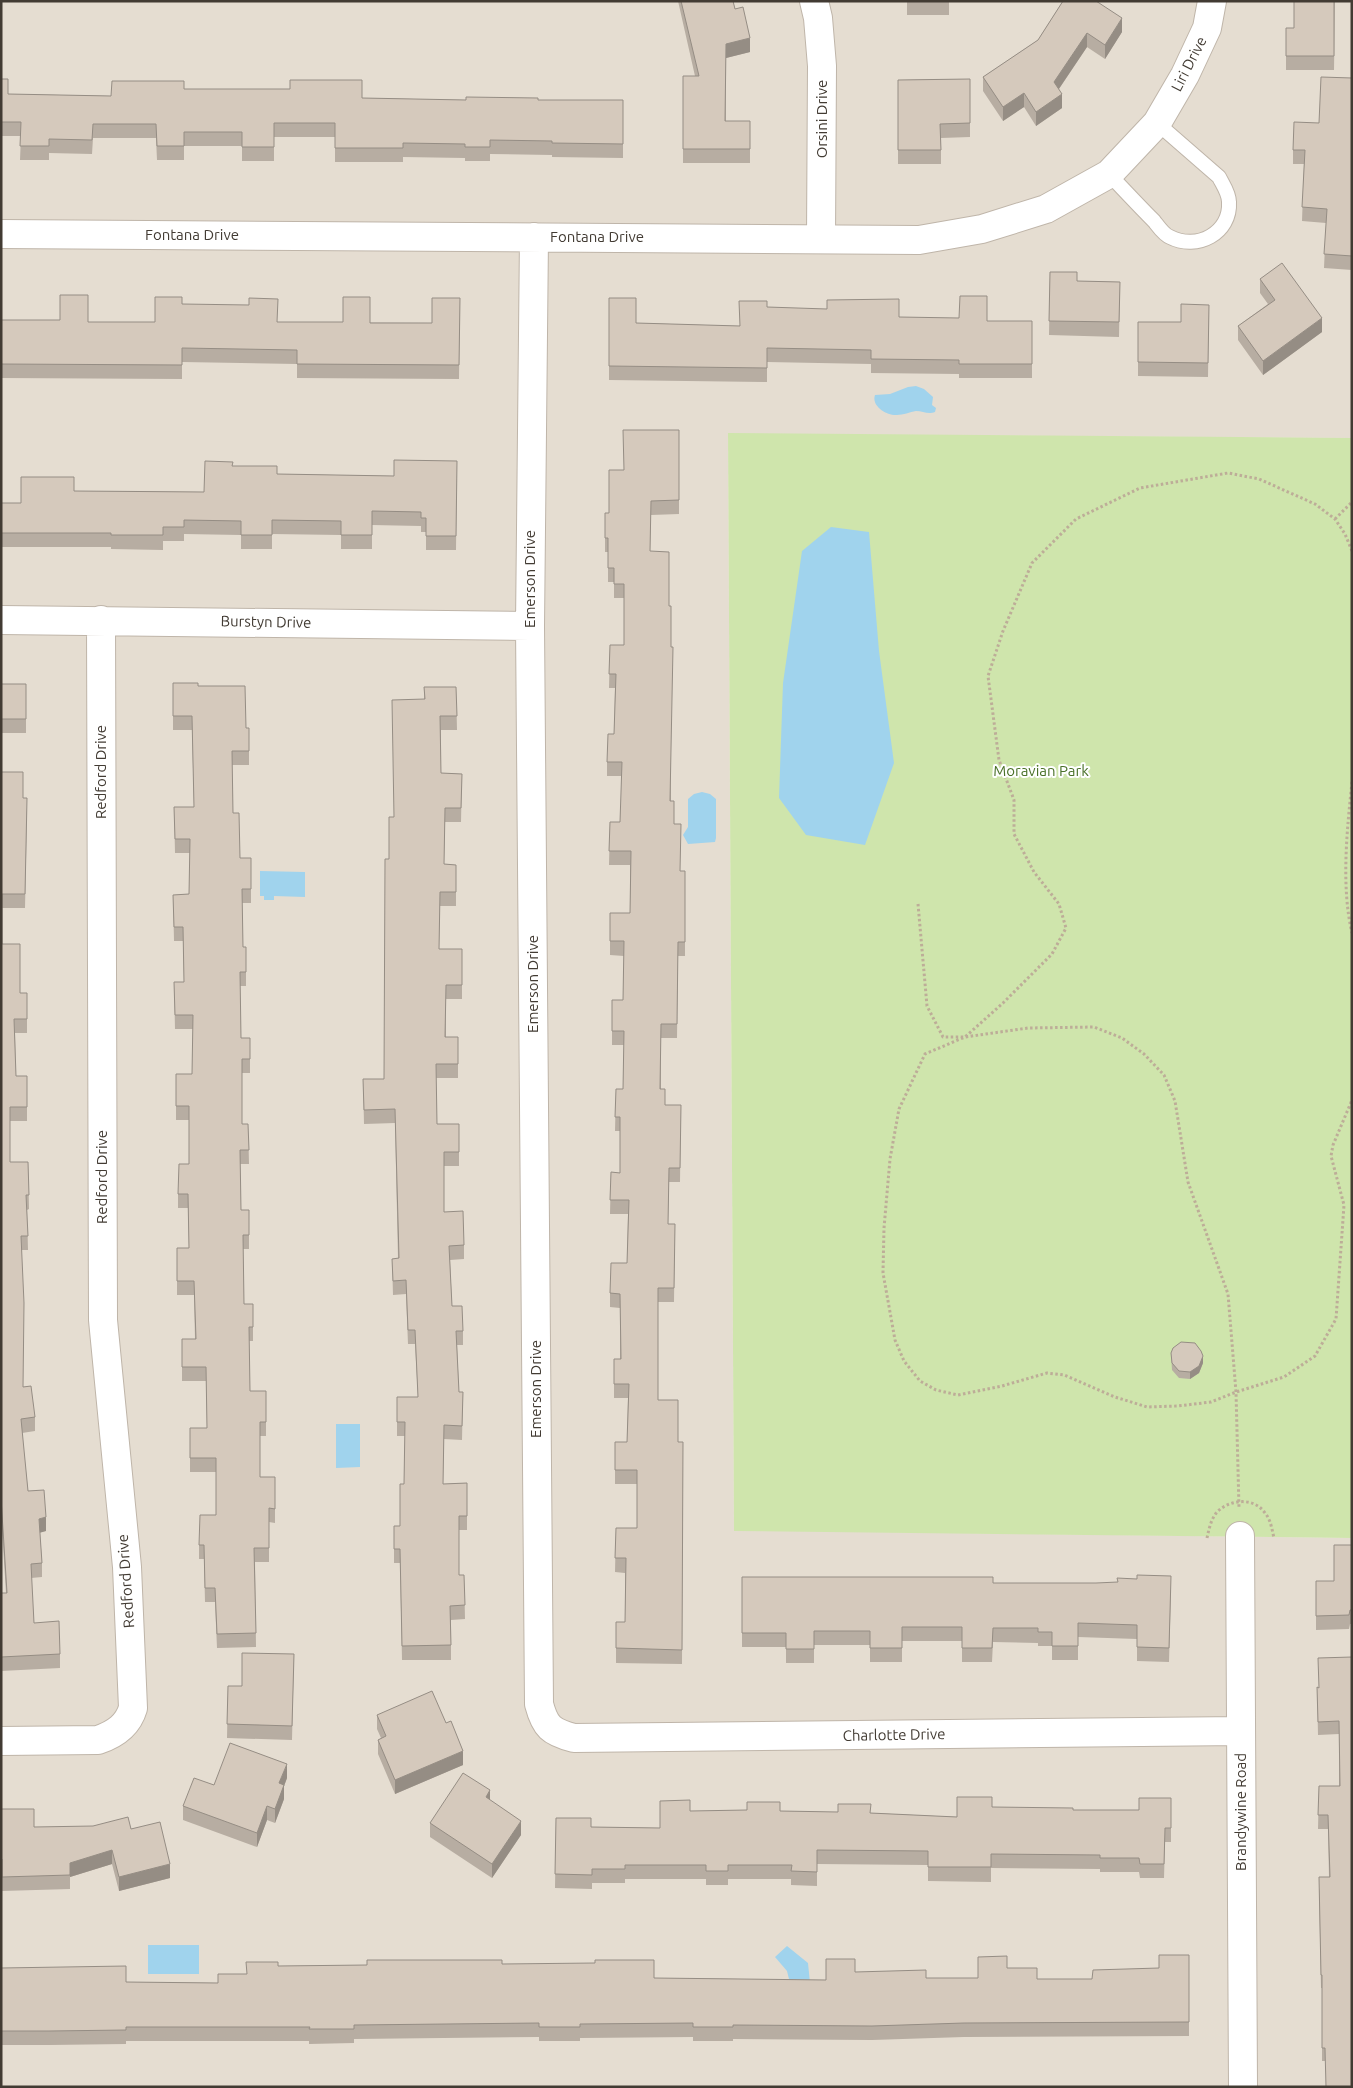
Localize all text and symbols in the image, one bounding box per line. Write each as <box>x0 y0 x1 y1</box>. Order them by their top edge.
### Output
street label: Liri Drive <box>1167 33 1210 94</box>
street label: Orsini Drive <box>813 80 830 158</box>
street label: Fontana Drive <box>145 226 239 243</box>
street label: Fontana Drive <box>550 228 644 245</box>
street label: Emerson Drive <box>521 530 538 628</box>
street label: Burstyn Drive <box>220 612 312 631</box>
street label: Redford Drive <box>92 725 109 819</box>
park label: Moravian Park <box>993 762 1089 779</box>
street label: Emerson Drive <box>524 935 541 1033</box>
street label: Redford Drive <box>93 1130 110 1224</box>
street label: Emerson Drive <box>527 1340 544 1438</box>
street label: Redford Drive <box>114 1533 137 1629</box>
street label: Charlotte Drive <box>842 1725 946 1744</box>
street label: Brandywine Road <box>1232 1753 1249 1871</box>

